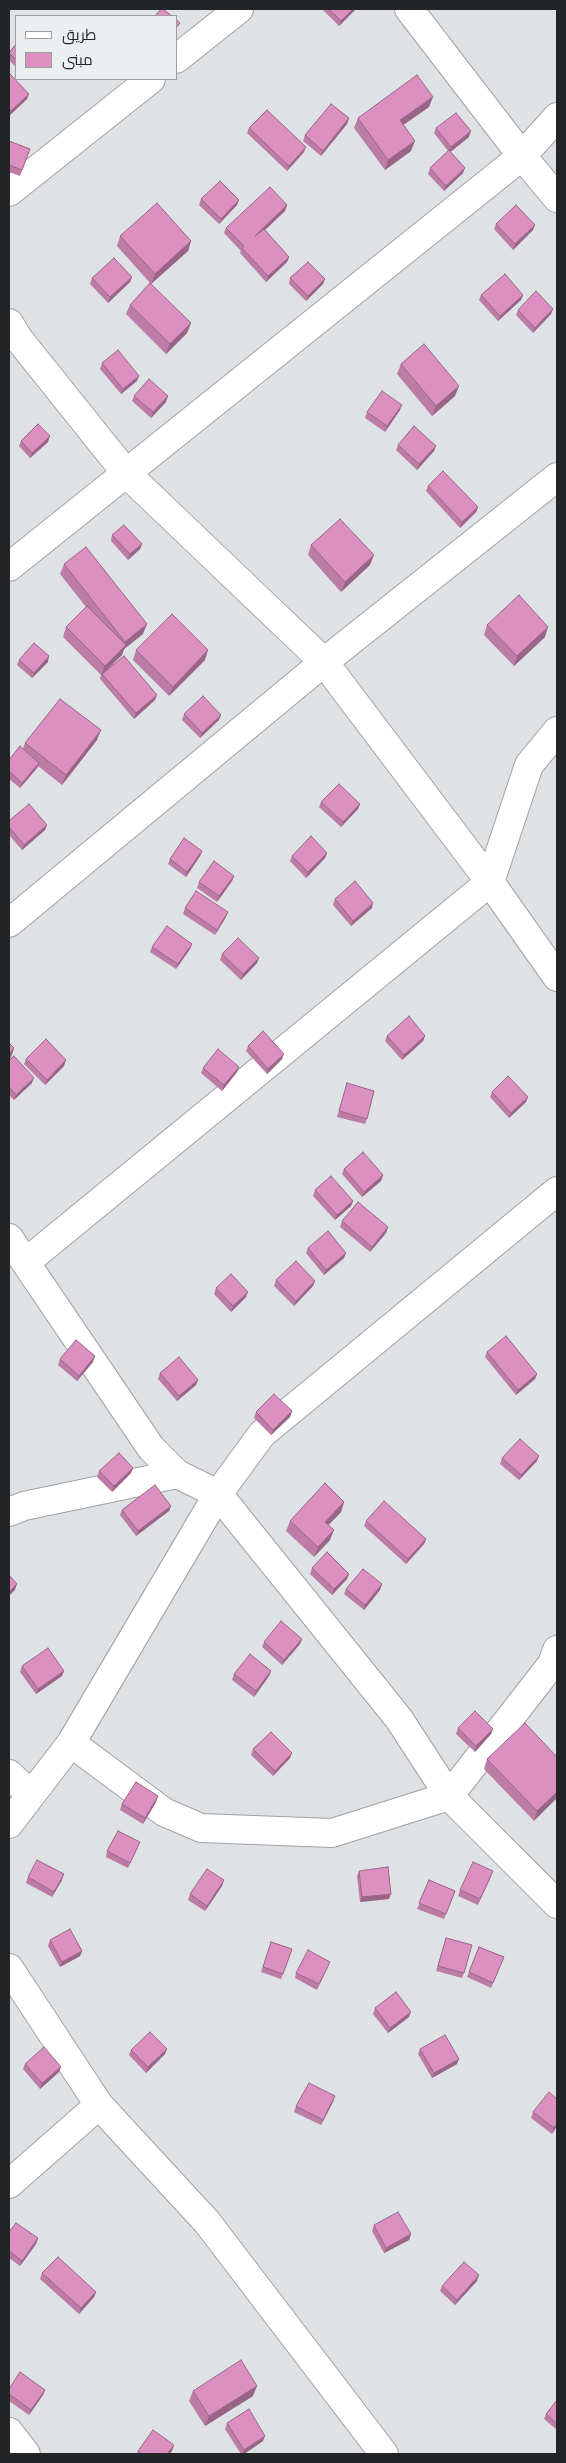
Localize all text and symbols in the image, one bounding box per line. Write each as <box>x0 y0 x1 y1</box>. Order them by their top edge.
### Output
legend <box>15 15 178 80</box>
text: طريق <box>62 25 96 44</box>
text: مبنى <box>62 50 93 69</box>

